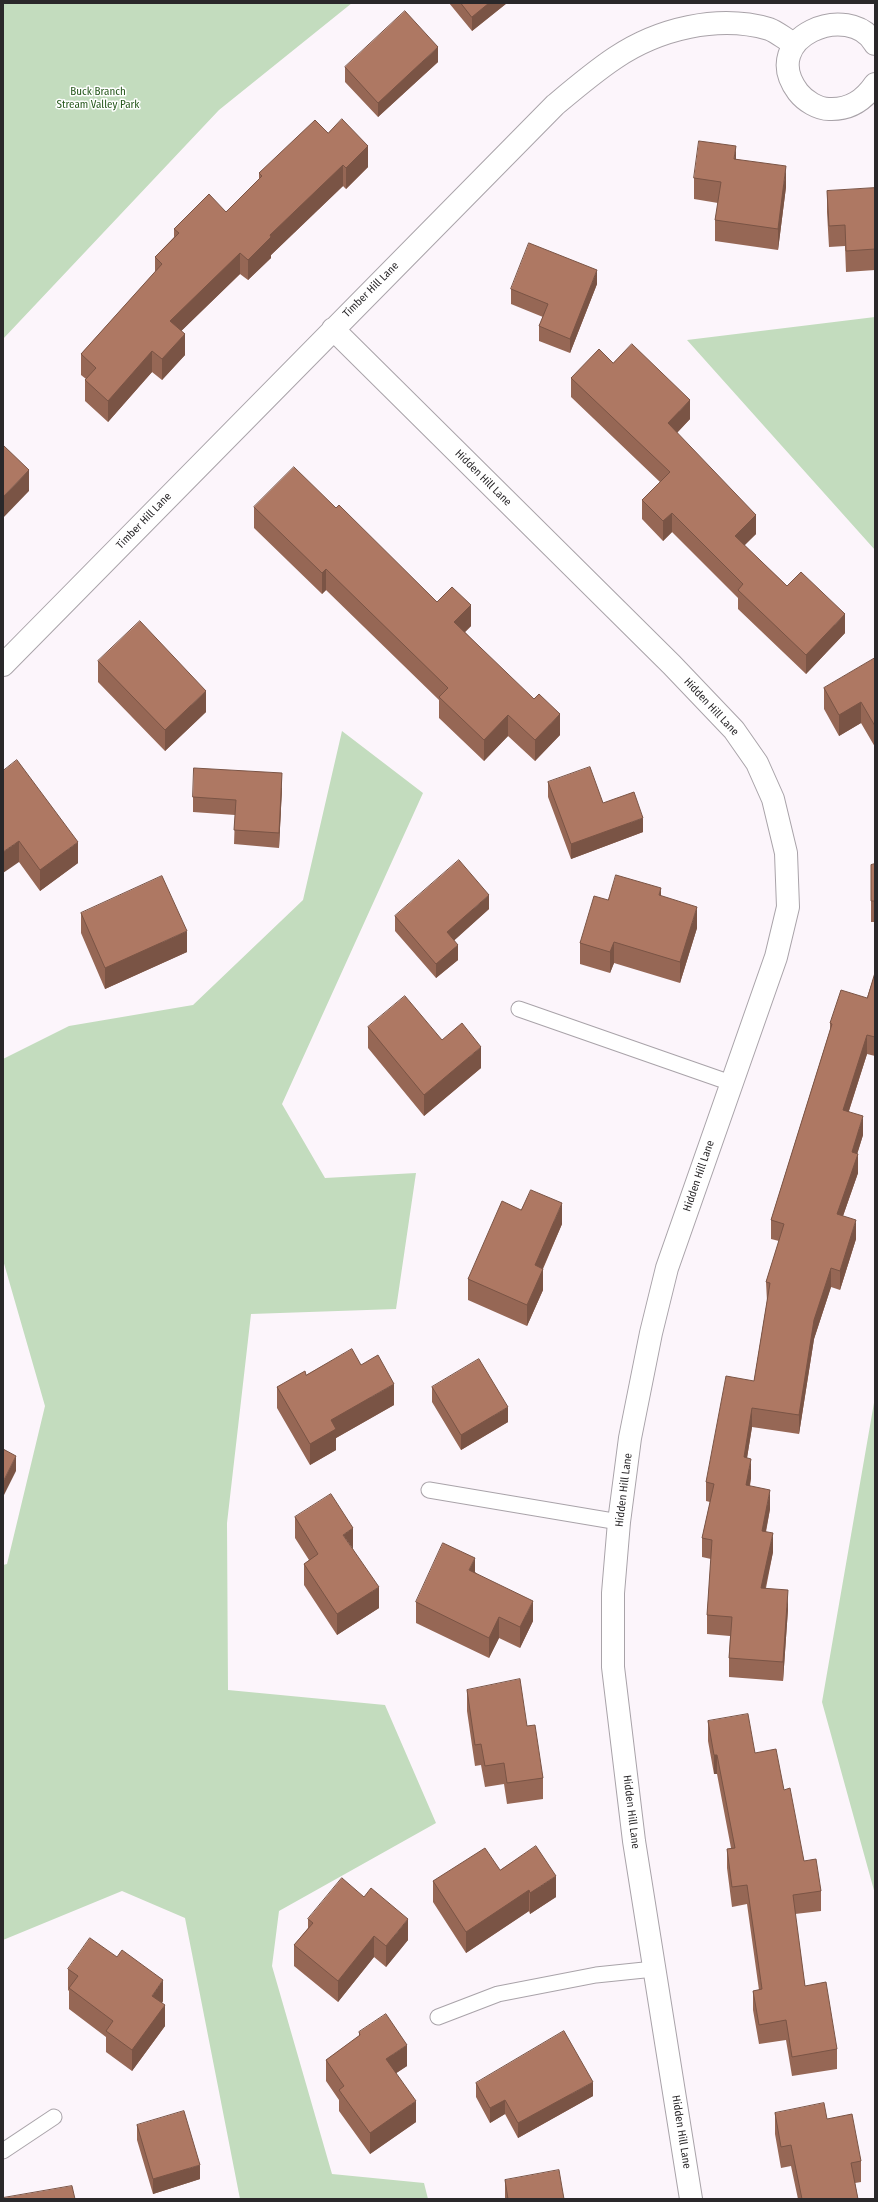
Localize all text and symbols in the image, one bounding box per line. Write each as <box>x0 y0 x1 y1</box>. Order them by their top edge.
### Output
park label: Buck Branch Stream Valley Park <box>57 85 139 111</box>
street label: Timber Hill Lane <box>340 259 402 321</box>
street label: Hidden Hill Lane <box>452 447 514 509</box>
street label: Timber Hill Lane <box>114 490 174 552</box>
street label: Hidden Hill Lane <box>681 675 741 739</box>
street label: Hidden Hill Lane <box>681 1139 717 1213</box>
street label: Hidden Hill Lane <box>613 1452 635 1528</box>
street label: Hidden Hill Lane <box>620 1774 642 1850</box>
street label: Hidden Hill Lane <box>669 2094 693 2170</box>

